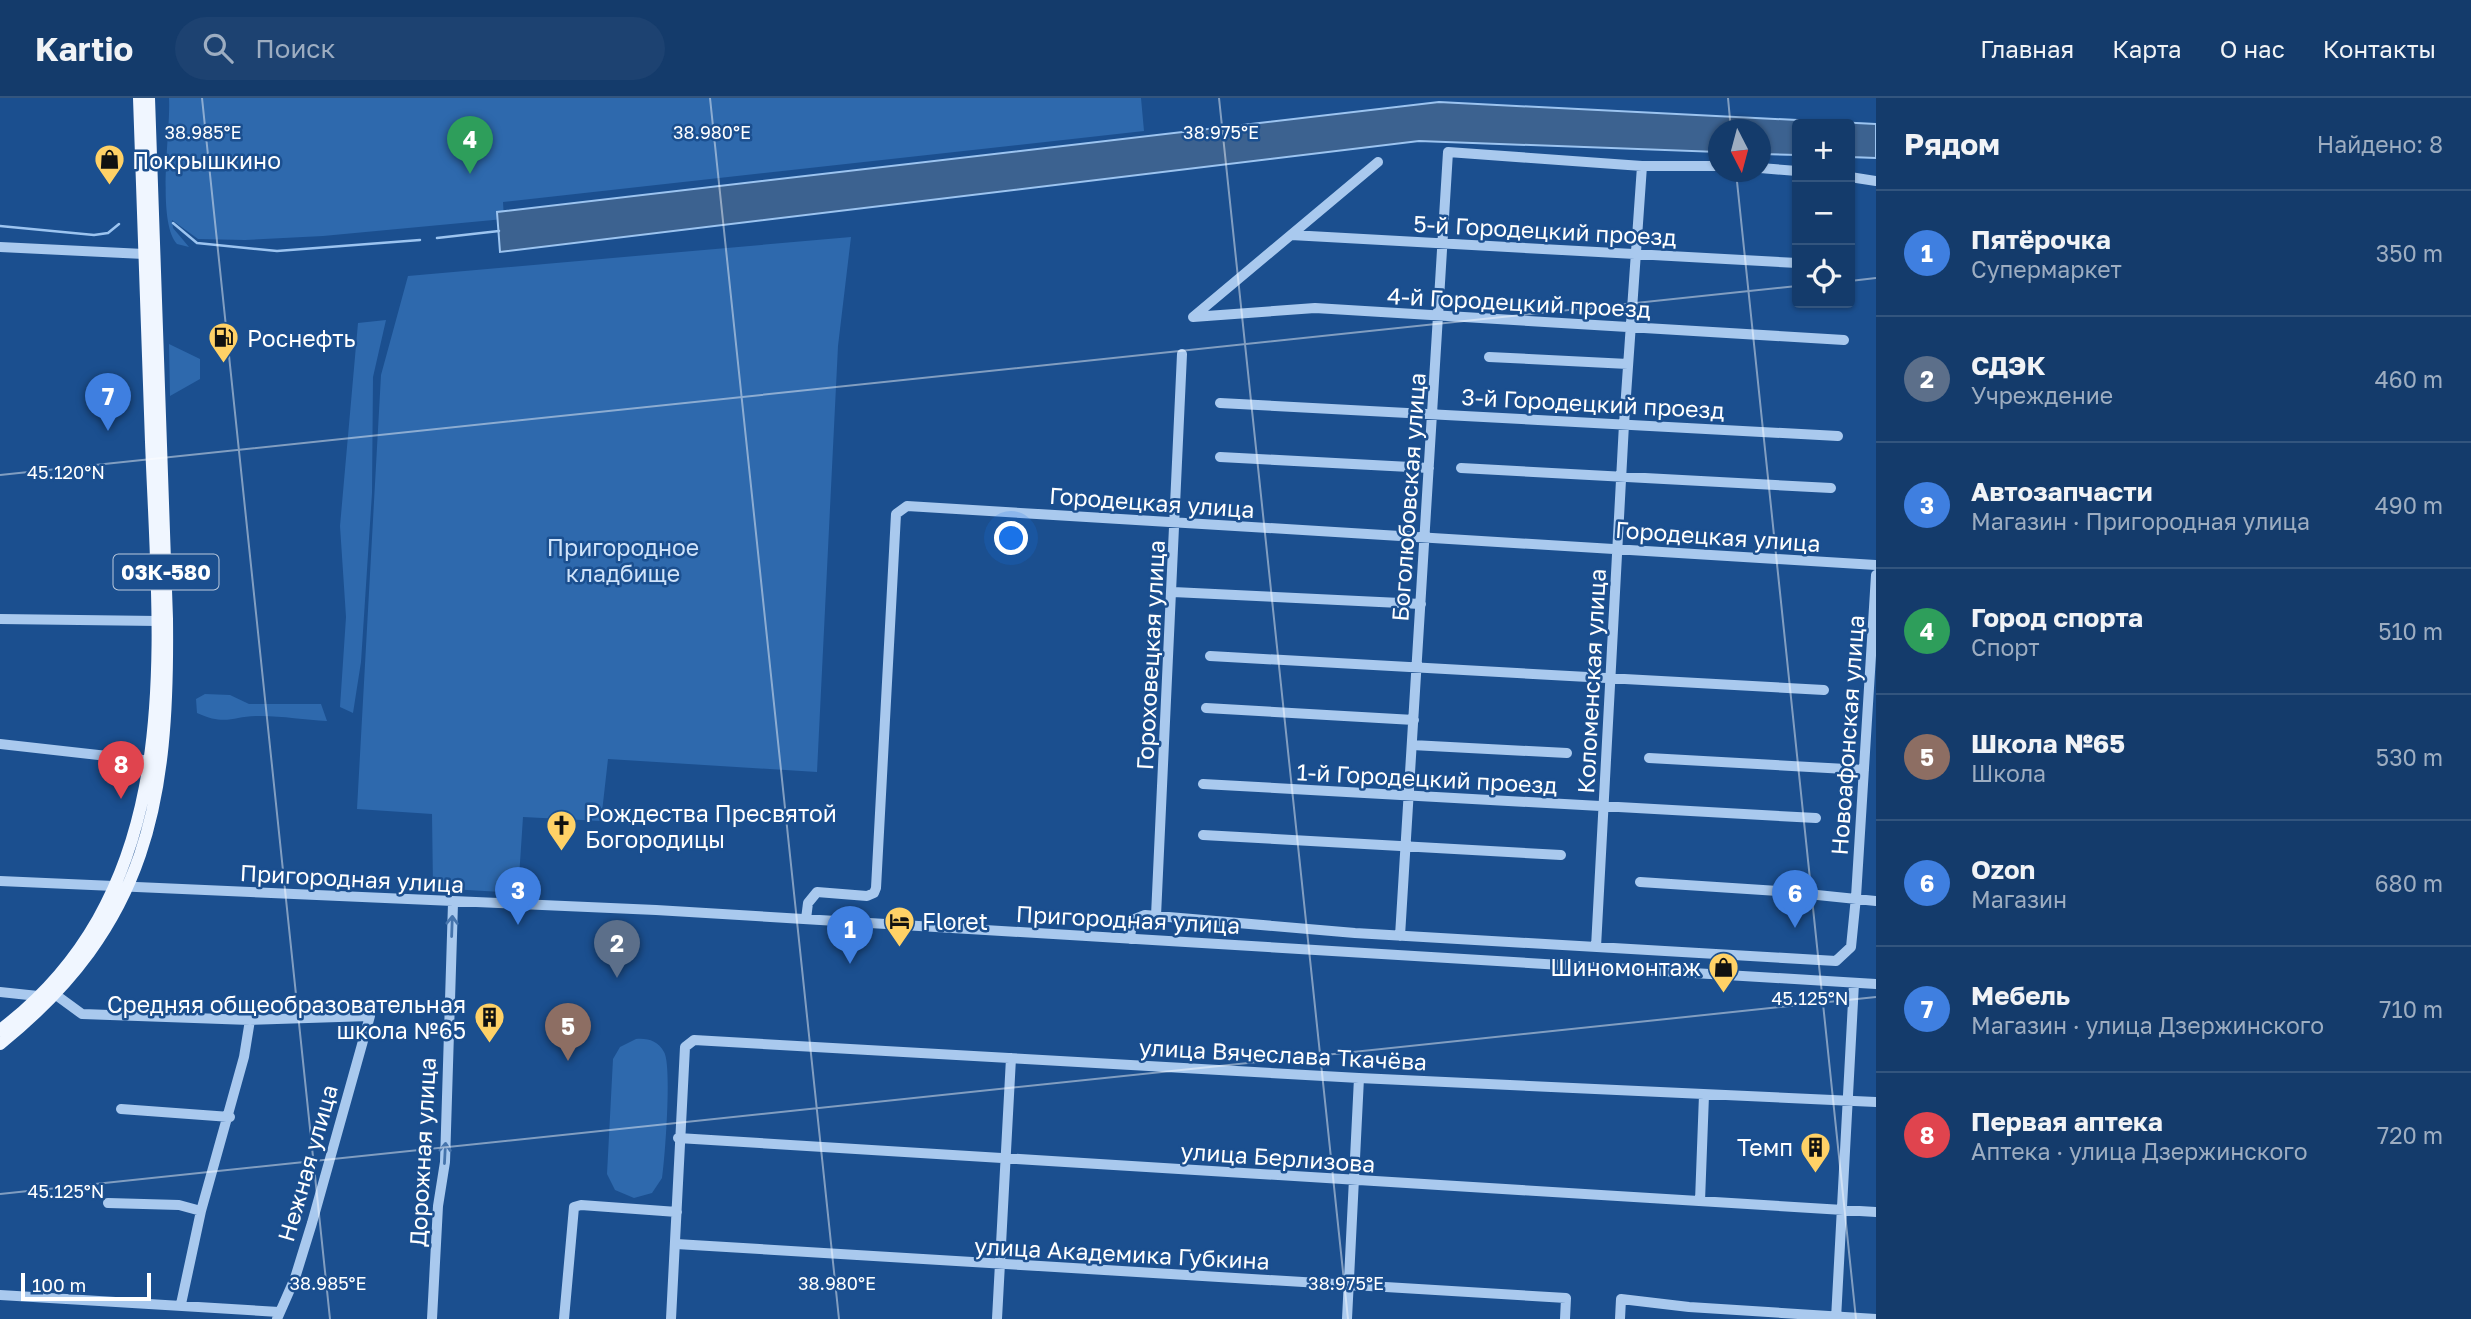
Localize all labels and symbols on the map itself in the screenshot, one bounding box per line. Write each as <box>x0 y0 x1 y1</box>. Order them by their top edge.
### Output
pin: 4 <box>447 116 493 174</box>
north arrow <box>1708 119 1771 182</box>
text: 38.985°E <box>164 121 242 143</box>
text: 38.980°E <box>673 121 751 143</box>
text: 38.975°E <box>1183 121 1259 143</box>
shop icon: Покрышкино <box>92 143 126 187</box>
place label: Покрышкино <box>132 146 281 174</box>
street label: 5-й Городецкий проезд <box>1413 209 1677 251</box>
street label: 4-й Городецкий проезд <box>1386 281 1652 323</box>
fuel station icon: Роснефть <box>207 321 241 365</box>
place label: Роснефть <box>247 324 356 352</box>
street label: Боголюбовская улица <box>1385 372 1431 622</box>
pin: 7 <box>85 373 131 431</box>
street label: 3-й Городецкий проезд <box>1461 382 1725 424</box>
text: 45.120°N <box>27 461 105 483</box>
street label: Городецкая улица <box>1048 481 1256 523</box>
street label: Городецкая улица <box>1614 515 1822 557</box>
your location <box>994 521 1028 555</box>
park label: Пригородное кладбище <box>547 533 699 587</box>
street label: Гороховецкая улица <box>1130 539 1170 771</box>
road number: 03К-580 <box>114 554 218 589</box>
street label: Коломенская улица <box>1571 568 1611 794</box>
street label: Новоафонская улица <box>1825 614 1869 856</box>
pin: 8 <box>98 741 144 799</box>
street label: 1-й Городецкий проезд <box>1296 757 1558 799</box>
place label: Рождества Пресвятой Богородицы <box>585 799 837 853</box>
church icon: Рождества Пресвятой Богородицы <box>545 809 579 853</box>
street label: Пригородная улица <box>239 858 465 898</box>
pin: 3 <box>495 867 541 925</box>
pin: 6 <box>1772 870 1818 928</box>
street label: Пригородная улица <box>1015 899 1241 939</box>
hotel icon: Floret <box>882 904 916 948</box>
pin: 1 <box>827 906 873 964</box>
place label: Floret <box>922 907 988 935</box>
one-way arrow <box>446 915 459 938</box>
pin: 2 <box>594 920 640 978</box>
shop icon: Шиномонтаж <box>1707 950 1741 994</box>
place label: Шиномонтаж <box>1550 953 1701 981</box>
text: 45.125°N <box>1771 987 1849 1009</box>
place label: Средняя общеобразовательная школа №65 <box>107 990 466 1044</box>
building icon: Средняя общеобразовательная школа №65 <box>472 1000 506 1044</box>
pin: 5 <box>545 1003 591 1061</box>
street label: улица Вячеслава Ткачёва <box>1138 1032 1428 1076</box>
street label: Дорожная улица <box>403 1057 441 1247</box>
street label: Нежная улица <box>271 1081 343 1245</box>
building icon: Темп <box>1799 1130 1833 1174</box>
place label: Темп <box>1737 1133 1793 1161</box>
street label: улица Берлизова <box>1180 1136 1376 1178</box>
one-way arrow <box>438 1142 451 1165</box>
text: 45.125°N <box>27 1180 105 1202</box>
street label: улица Академика Губкина <box>973 1231 1271 1275</box>
scale bar <box>21 1270 150 1302</box>
text: 38.985°E <box>289 1272 367 1294</box>
text: 38.980°E <box>798 1272 876 1294</box>
text: 38.975°E <box>1308 1272 1384 1294</box>

